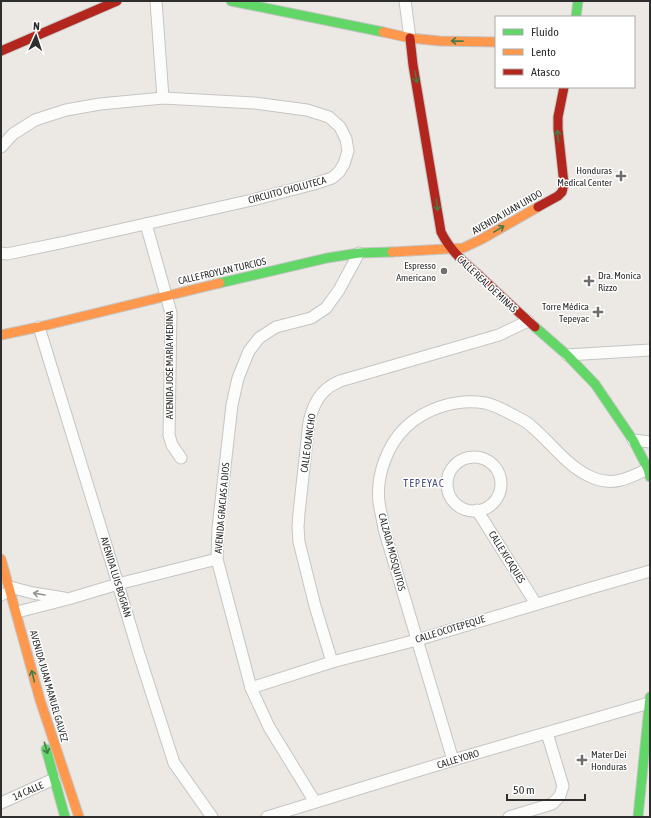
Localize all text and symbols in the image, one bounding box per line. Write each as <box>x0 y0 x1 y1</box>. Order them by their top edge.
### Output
north arrow <box>16 16 56 56</box>
legend <box>495 16 635 88</box>
text: N <box>33 20 40 32</box>
text: Fluido <box>531 25 559 39</box>
one-way arrow <box>451 38 464 45</box>
text: Lento <box>531 45 556 59</box>
text: Atasco <box>531 65 561 79</box>
one-way arrow <box>412 70 420 83</box>
one-way arrow <box>555 130 562 143</box>
place label: Honduras Medical Center <box>557 165 613 188</box>
marker: Honduras Medical Center <box>615 170 627 182</box>
street label: CIRCUITO CHOLUTECA <box>247 174 327 206</box>
street label: AVENIDA JUAN LINDO <box>470 187 544 237</box>
one-way arrow <box>433 198 441 211</box>
one-way arrow <box>493 225 504 233</box>
street label: CALLE REAL DE MINAS <box>455 253 519 315</box>
street label: CALLE FROYLAN TURCIOS <box>177 256 267 286</box>
place label: Espresso Americano <box>396 260 436 283</box>
marker: Espresso Americano <box>439 266 449 276</box>
place label: Dra. Monica Rizzo <box>598 270 641 293</box>
marker: Dra. Monica Rizzo <box>583 275 595 287</box>
place label: Torre Médica Tepeyac <box>542 301 589 324</box>
marker: Torre Médica Tepeyac <box>592 306 604 318</box>
street label: AVENIDA JOSÉ MARÍA MEDINA <box>164 311 175 419</box>
street label: CALLE OLANCHO <box>298 413 318 473</box>
street label: AVENIDA GRACIAS A DIOS <box>213 462 231 554</box>
district label: TEPEYAC <box>403 477 445 489</box>
street label: CALZADA MOSQUITOS <box>376 512 408 592</box>
street label: CALLE XICAQUES <box>487 529 527 585</box>
street label: AVENIDA LUIS BOGRÁN <box>98 535 134 619</box>
one-way arrow <box>33 590 46 598</box>
street label: CALLE OCOTEPEQUE <box>414 613 487 645</box>
street label: AVENIDA JUAN MANUEL GALVEZ <box>28 629 70 744</box>
one-way arrow <box>29 669 36 682</box>
one-way arrow <box>42 741 50 754</box>
street label: CALLE YORO <box>436 747 481 771</box>
place label: Mater Dei Honduras <box>591 749 627 772</box>
marker: Mater Dei Honduras <box>576 754 588 766</box>
scale bar <box>507 776 585 802</box>
street label: 14 CALLE <box>11 779 46 803</box>
text: 50 m <box>513 783 535 797</box>

